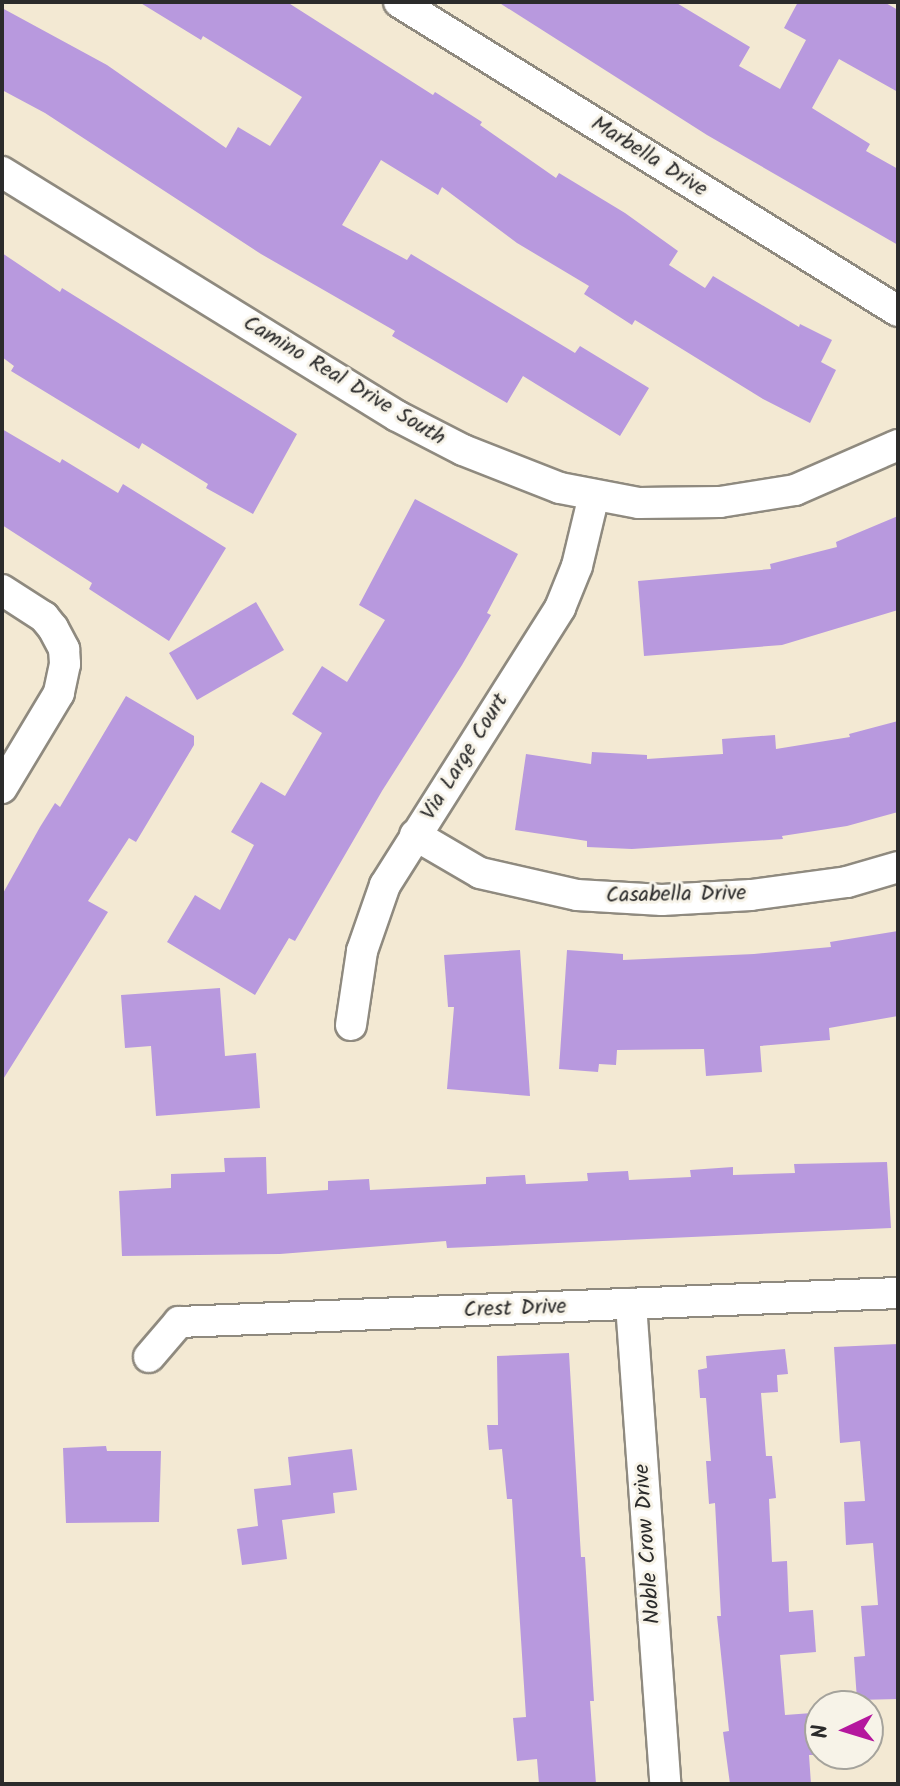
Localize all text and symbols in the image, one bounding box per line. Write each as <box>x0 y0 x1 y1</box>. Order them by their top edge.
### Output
street label: Marbella Drive <box>586 111 712 203</box>
street label: Camino Real Drive South <box>238 310 450 452</box>
street label: Via Large Court <box>416 689 514 825</box>
street label: Casabella Drive <box>606 881 746 909</box>
street label: Crest Drive <box>463 1294 567 1324</box>
street label: Noble Crow Drive <box>629 1463 667 1625</box>
north arrow <box>804 1690 884 1770</box>
text: N <box>804 1723 839 1740</box>

